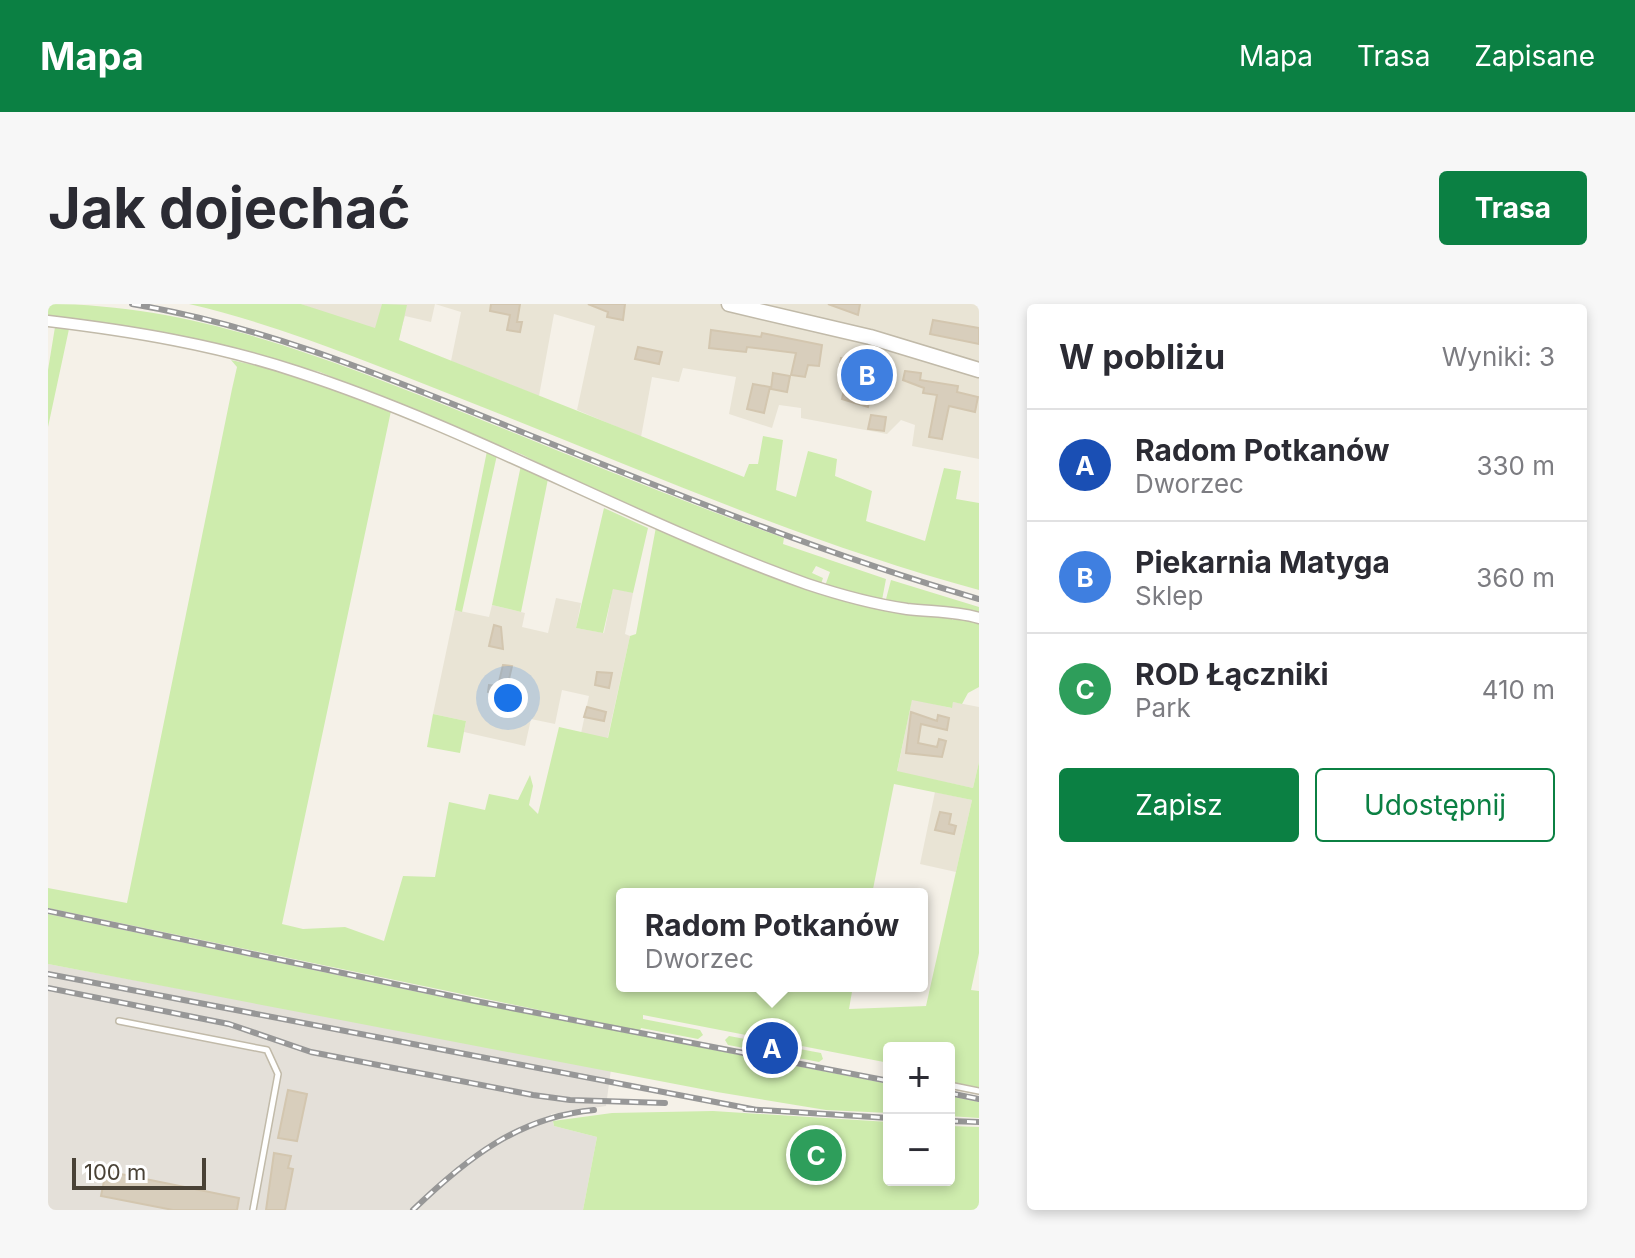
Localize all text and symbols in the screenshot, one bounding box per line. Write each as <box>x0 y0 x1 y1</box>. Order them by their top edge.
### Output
text: Mapa <box>40 33 144 79</box>
text: Mapa <box>1239 39 1313 73</box>
text: Trasa <box>1357 39 1430 73</box>
text: Zapisane <box>1474 39 1595 73</box>
button: Trasa <box>1439 171 1587 245</box>
text: Jak dojechać <box>48 174 410 242</box>
text: W pobliżu <box>1059 336 1225 377</box>
text: Wyniki: 3 <box>1442 341 1555 372</box>
pin: B <box>841 345 893 405</box>
text: Radom Potkanów <box>1135 432 1389 468</box>
text: A <box>1075 450 1095 481</box>
text: 330 m <box>1476 450 1555 481</box>
text: Dworzec <box>1135 468 1244 499</box>
text: Piekarnia Matyga <box>1135 544 1390 580</box>
text: B <box>1076 562 1094 593</box>
text: 360 m <box>1476 562 1555 593</box>
text: Sklep <box>1135 580 1203 611</box>
text: ROD Łączniki <box>1135 656 1329 692</box>
text: C <box>1075 674 1095 705</box>
text: 410 m <box>1482 674 1555 705</box>
your location <box>488 678 528 718</box>
text: Park <box>1135 692 1191 723</box>
button: Zapisz <box>1059 768 1299 842</box>
button: Udostępnij <box>1315 768 1555 842</box>
popup <box>616 888 928 992</box>
text: Radom Potkanów <box>645 907 899 943</box>
text: Dworzec <box>645 943 754 974</box>
pin: A <box>746 1018 798 1078</box>
map controls <box>883 1042 955 1186</box>
button: + <box>883 1042 955 1114</box>
button: − <box>883 1114 955 1186</box>
pin: C <box>790 1125 842 1185</box>
scale bar <box>72 1154 206 1190</box>
text: 100 m <box>84 1159 146 1185</box>

